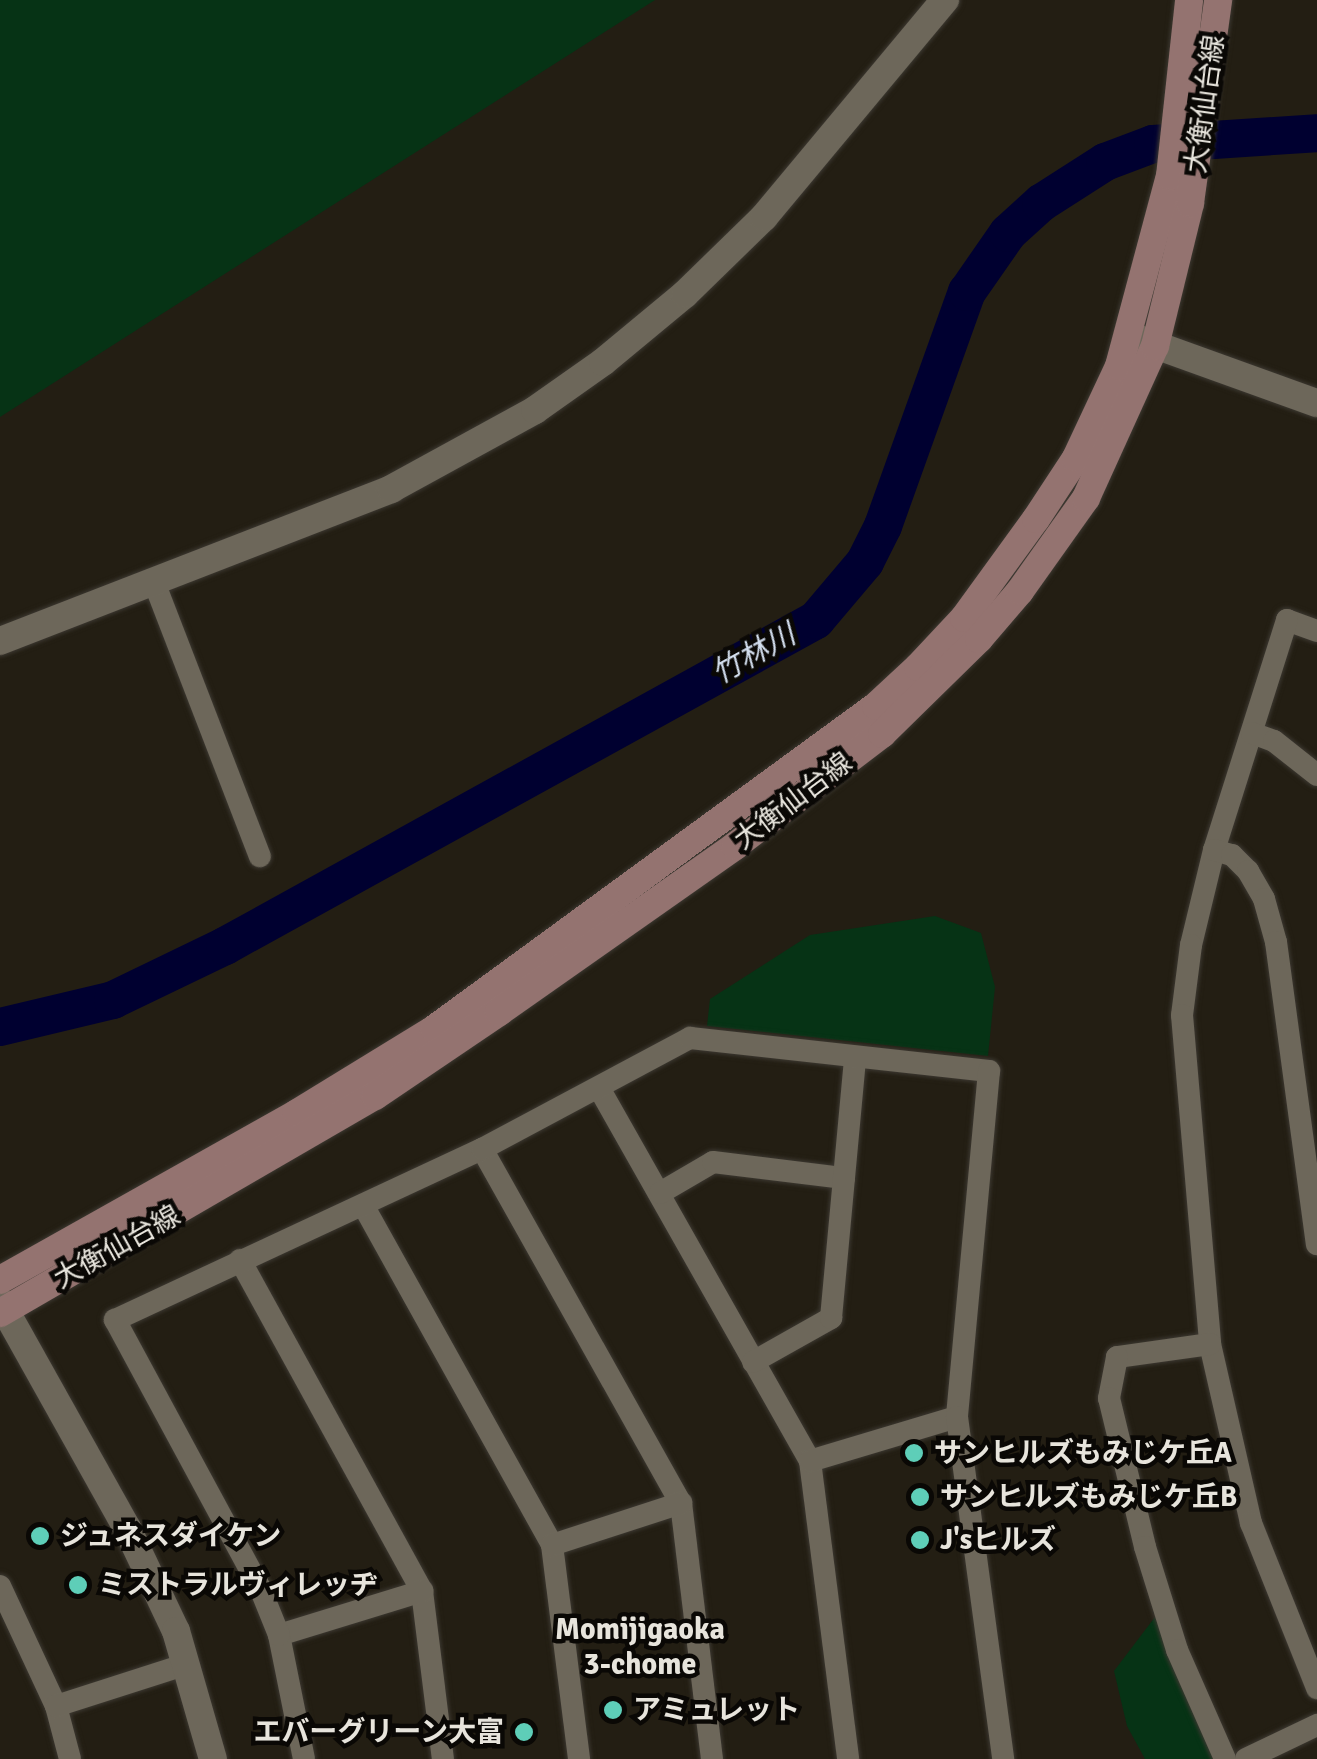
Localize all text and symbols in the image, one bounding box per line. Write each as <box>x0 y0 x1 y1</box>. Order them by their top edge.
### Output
street label: 大衡仙台線 <box>1179 32 1231 176</box>
water label: 竹林川 <box>706 617 802 693</box>
street label: 大衡仙台線 <box>727 745 859 857</box>
street label: 大衡仙台線 <box>48 1198 186 1296</box>
place label: サンヒルズもみじケ丘A <box>934 1436 1232 1470</box>
marker: サンヒルズもみじケ丘A <box>903 1442 925 1464</box>
place label: サンヒルズもみじケ丘B <box>940 1480 1237 1514</box>
marker: サンヒルズもみじケ丘B <box>909 1486 931 1508</box>
place label: ジュネスダイケン <box>60 1519 284 1553</box>
place label: J'sヒルズ <box>940 1523 1056 1557</box>
marker: ジュネスダイケン <box>29 1525 51 1547</box>
marker: J'sヒルズ <box>909 1529 931 1551</box>
place label: ミストラルヴィレッヂ <box>98 1568 378 1602</box>
marker: ミストラルヴィレッヂ <box>67 1574 89 1596</box>
district label: Momijigaoka 3-chome <box>555 1612 725 1682</box>
place label: アミュレット <box>633 1693 801 1727</box>
marker: アミュレット <box>602 1699 624 1721</box>
place label: エバーグリーン大富 <box>252 1715 504 1749</box>
marker: エバーグリーン大富 <box>513 1721 535 1743</box>

